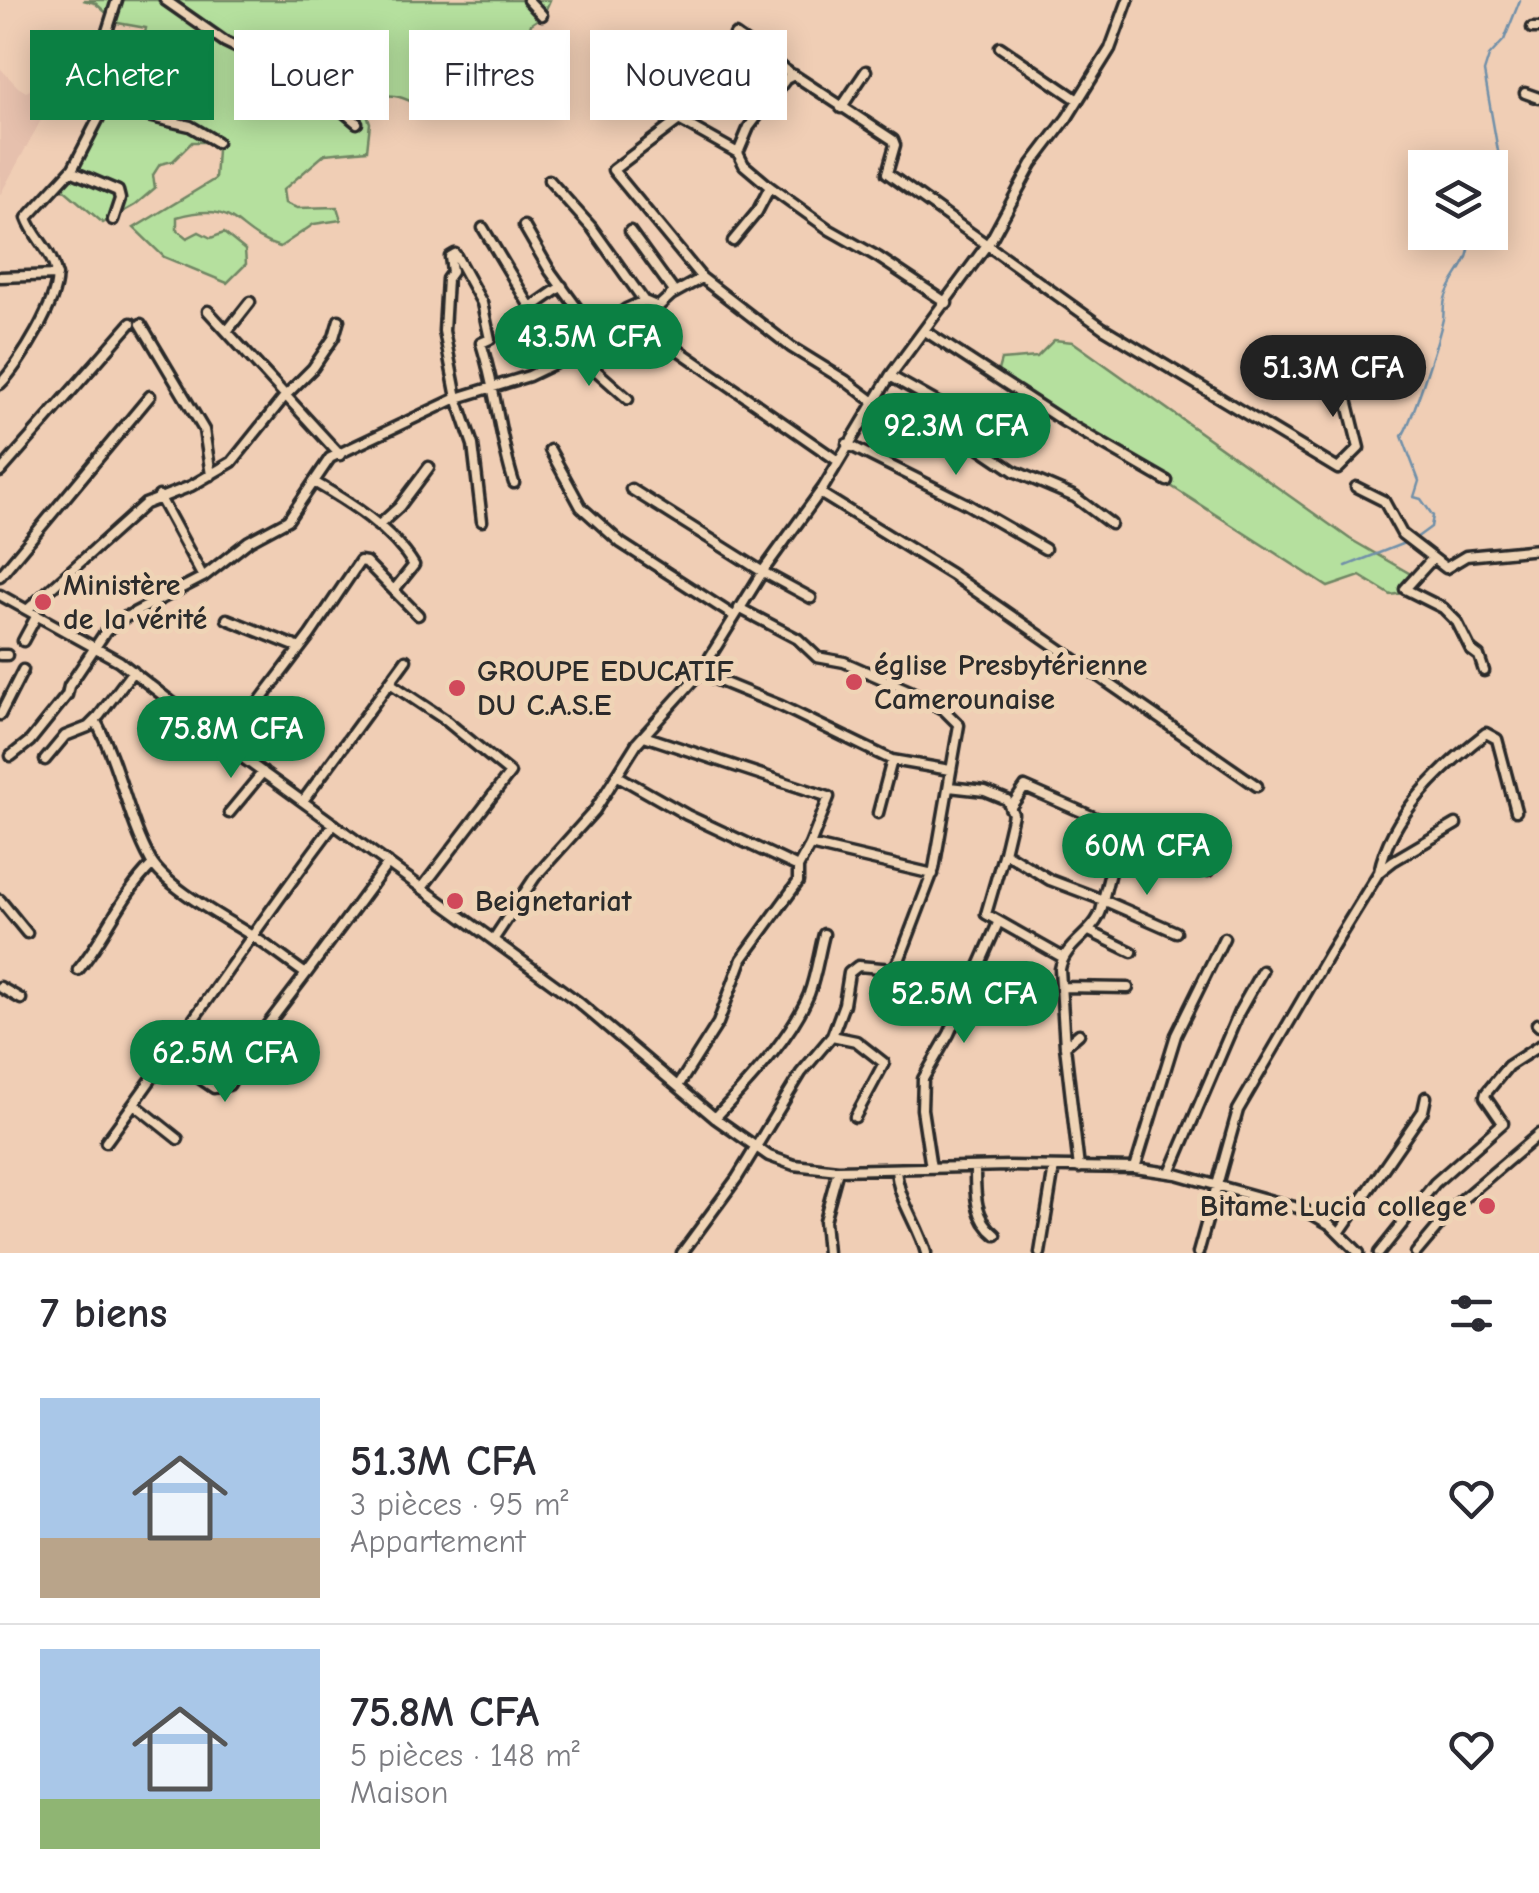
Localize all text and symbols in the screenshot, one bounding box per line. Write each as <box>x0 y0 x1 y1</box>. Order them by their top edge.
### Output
chip: Acheter <box>30 30 214 120</box>
chip: Louer <box>234 30 389 120</box>
chip: Filtres <box>409 30 570 120</box>
chip: Nouveau <box>590 30 787 120</box>
map controls <box>1408 150 1508 250</box>
button: layers <box>1408 150 1508 250</box>
pin: 43.5M CFA <box>475 304 703 389</box>
text: 43.5M CFA <box>517 318 661 355</box>
pin: 51.3M CFA <box>1219 335 1447 420</box>
text: 51.3M CFA <box>1262 349 1404 386</box>
pin: 92.3M CFA <box>842 393 1070 478</box>
text: 92.3M CFA <box>884 407 1028 444</box>
place label: Ministère de la vérité <box>63 568 207 637</box>
marker: Ministère de la vérité <box>32 591 54 613</box>
place label: église Presbytérienne Camerounaise <box>874 648 1147 717</box>
place label: GROUPE EDUCATIF DU C.A.S.E <box>477 654 734 723</box>
marker: église Presbytérienne Camerounaise <box>843 671 865 693</box>
marker: GROUPE EDUCATIF DU C.A.S.E <box>446 677 468 699</box>
pin: 75.8M CFA <box>117 696 345 781</box>
text: 75.8M CFA <box>159 710 303 747</box>
pin: 60M CFA <box>1055 813 1239 898</box>
text: 60M CFA <box>1084 827 1210 864</box>
place label: Beignetariat <box>475 884 633 919</box>
marker: Beignetariat <box>444 890 466 912</box>
pin: 52.5M CFA <box>850 961 1078 1046</box>
text: 52.5M CFA <box>891 975 1037 1012</box>
pin: 62.5M CFA <box>111 1020 339 1105</box>
text: 62.5M CFA <box>152 1034 298 1071</box>
place label: Bitame Lucia college <box>1200 1189 1467 1224</box>
marker: Bitame Lucia college <box>1476 1195 1498 1217</box>
icon: filters <box>1444 1286 1499 1341</box>
text: 7 biens <box>40 1289 167 1338</box>
text: 51.3M CFA <box>350 1437 536 1486</box>
icon: home <box>120 1438 240 1558</box>
icon: heart <box>1444 1471 1499 1526</box>
text: 3 pièces · 95 m² <box>350 1486 568 1523</box>
text: Appartement <box>350 1523 525 1560</box>
text: 75.8M CFA <box>350 1688 539 1737</box>
icon: home <box>120 1689 240 1809</box>
icon: heart <box>1444 1722 1499 1777</box>
text: 5 pièces · 148 m² <box>350 1737 580 1774</box>
text: Maison <box>350 1774 448 1811</box>

